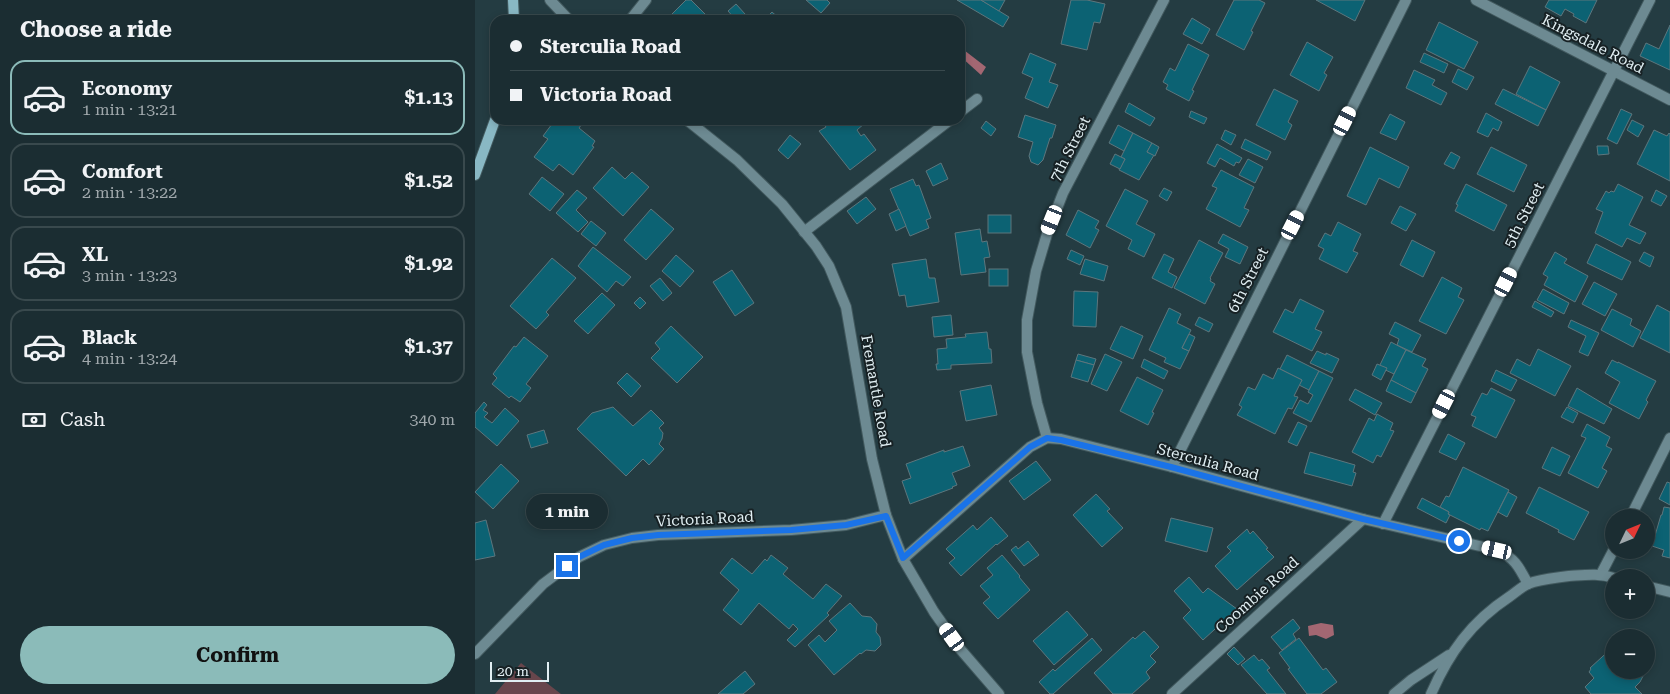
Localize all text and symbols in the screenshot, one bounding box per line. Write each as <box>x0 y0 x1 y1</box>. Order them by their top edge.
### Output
street label: Kingsdale Road <box>1539 11 1647 78</box>
text: Choose a ride <box>20 17 172 42</box>
text: Sterculia Road <box>540 35 681 58</box>
icon: car <box>22 75 67 120</box>
text: Economy <box>82 77 172 100</box>
text: Victoria Road <box>540 83 672 106</box>
text: $1.13 <box>404 86 453 109</box>
text: 1 min · 13:21 <box>82 100 177 119</box>
car <box>1331 104 1358 138</box>
street label: 7th Street <box>1046 113 1094 185</box>
icon: car <box>22 158 67 203</box>
text: Comfort <box>82 160 163 183</box>
text: $1.52 <box>404 169 453 192</box>
street label: 5th Street <box>1500 179 1548 251</box>
text: 2 min · 13:22 <box>82 183 177 202</box>
car <box>1039 203 1064 237</box>
car <box>1279 208 1306 242</box>
icon: car <box>22 241 67 286</box>
text: XL <box>82 243 108 266</box>
street label: 6th Street <box>1224 244 1272 316</box>
text: $1.92 <box>404 252 453 275</box>
car <box>1492 265 1519 299</box>
text: 3 min · 13:23 <box>82 266 177 285</box>
icon: car <box>22 324 67 369</box>
text: Black <box>82 326 137 349</box>
street label: Fremantle Road <box>857 333 895 449</box>
text: $1.37 <box>404 335 453 358</box>
text: 4 min · 13:24 <box>82 349 177 368</box>
car <box>1430 387 1457 421</box>
icon: cash <box>20 406 48 434</box>
text: Cash <box>60 408 105 431</box>
text: 340 m <box>409 410 455 429</box>
street label: Sterculia Road <box>1155 440 1261 484</box>
callout: 1 min <box>526 494 608 528</box>
text: 1 min <box>545 502 589 521</box>
street label: Victoria Road <box>656 507 755 531</box>
north arrow <box>1605 509 1655 559</box>
map controls <box>1605 509 1655 679</box>
route start <box>1448 530 1470 552</box>
car <box>1480 539 1513 561</box>
street label: Coombie Road <box>1212 553 1303 637</box>
route end <box>556 555 578 577</box>
button: + <box>1605 569 1655 619</box>
car <box>937 620 966 654</box>
button: Confirm <box>20 626 455 684</box>
button: − <box>1605 629 1655 679</box>
scale bar <box>490 659 549 682</box>
text: 20 m <box>497 663 529 679</box>

